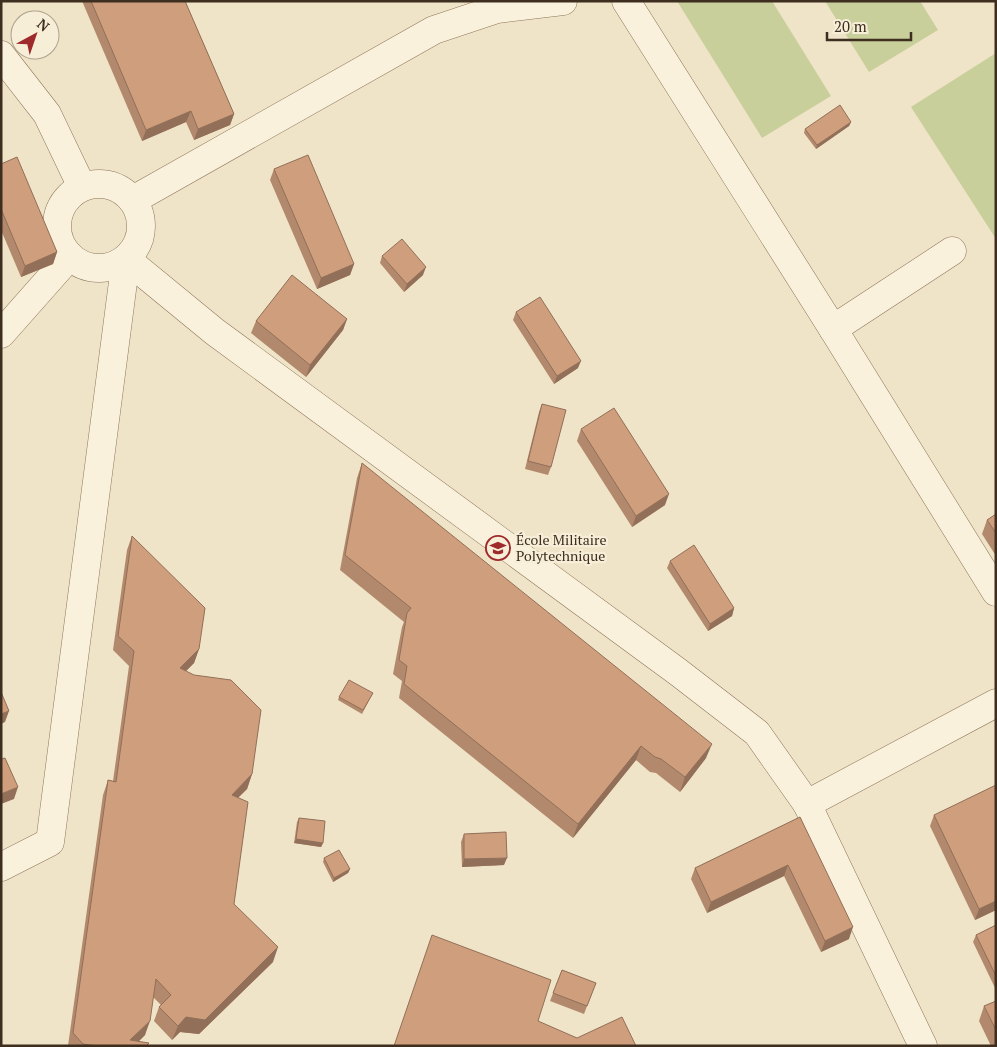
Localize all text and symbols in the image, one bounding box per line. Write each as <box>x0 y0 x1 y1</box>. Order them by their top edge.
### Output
north arrow <box>10 10 60 60</box>
scale bar <box>827 10 911 42</box>
text: N <box>34 14 54 36</box>
text: 20 m <box>834 16 867 36</box>
place label: École Militaire Polytechnique <box>516 530 607 565</box>
school or university icon: École Militaire Polytechnique <box>485 535 511 561</box>

